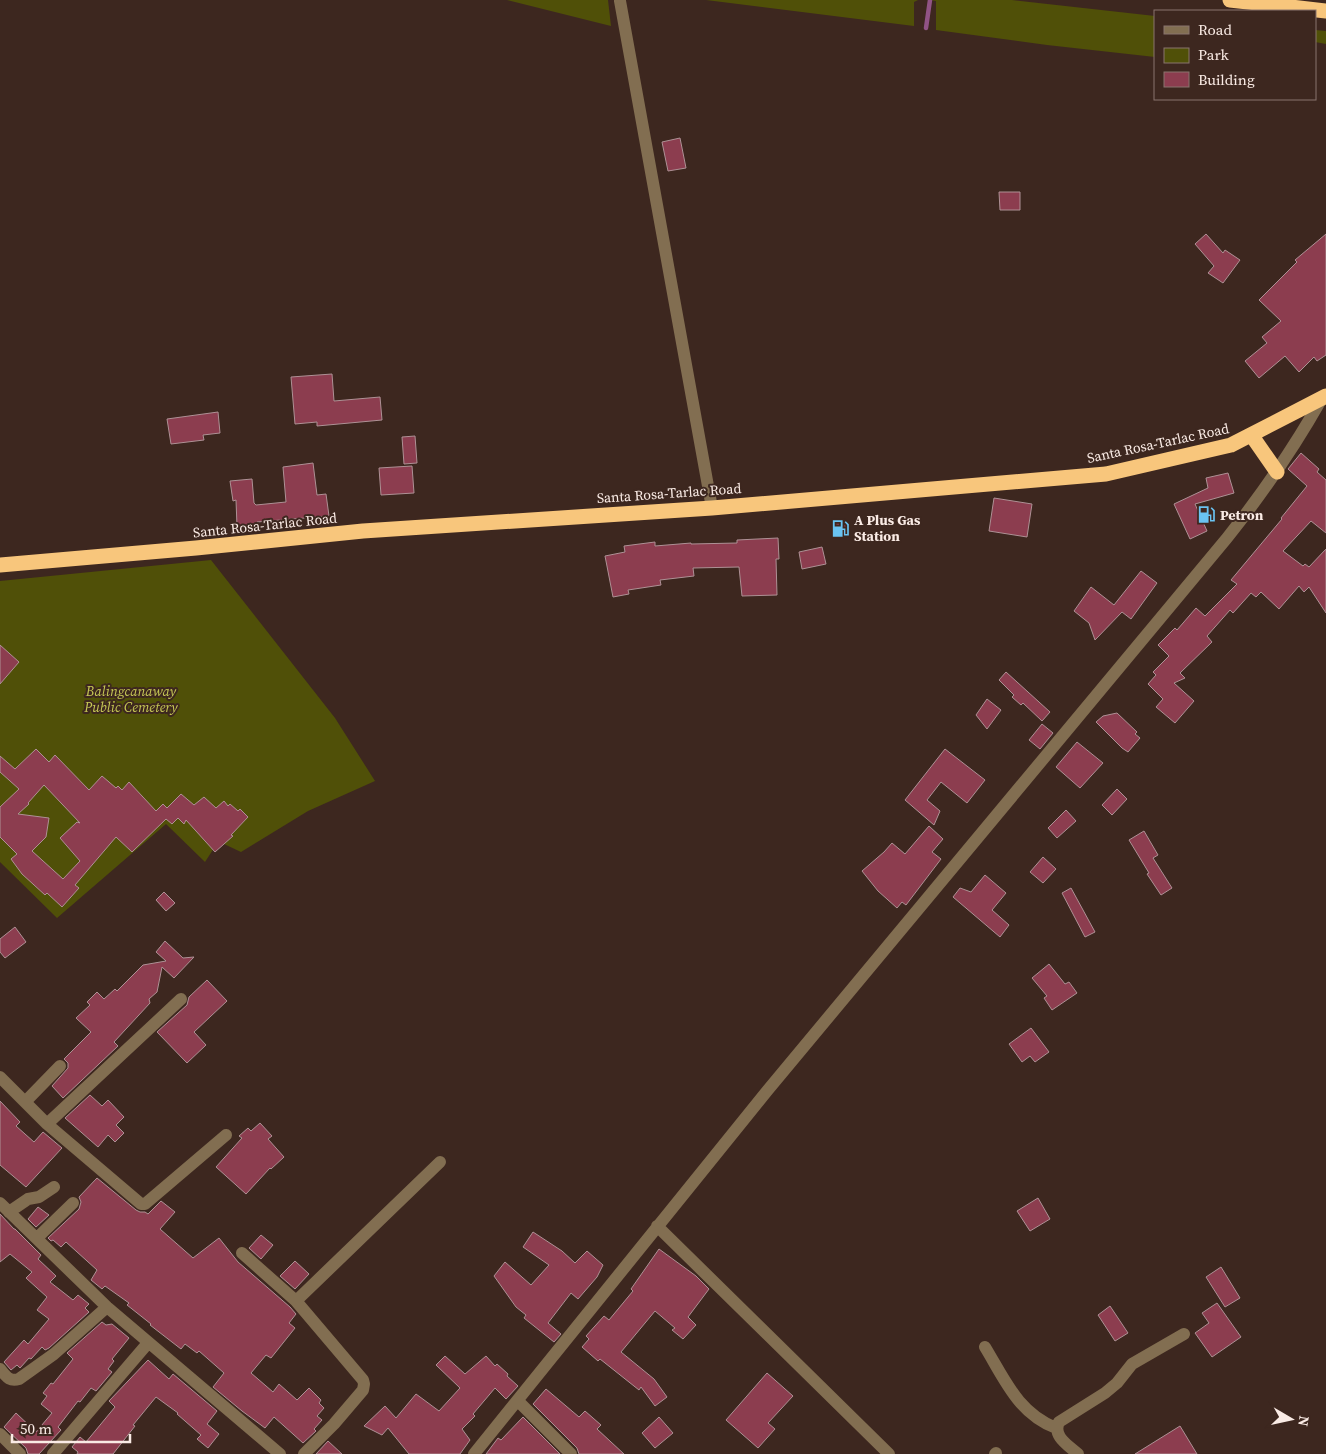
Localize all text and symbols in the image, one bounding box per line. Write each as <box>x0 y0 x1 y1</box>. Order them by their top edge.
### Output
legend <box>1154 10 1316 100</box>
text: Road <box>1198 19 1232 40</box>
text: Park <box>1198 44 1230 65</box>
text: Building <box>1198 69 1255 90</box>
street label: Santa Rosa-Tarlac Road <box>1085 418 1231 468</box>
street label: Santa Rosa-Tarlac Road <box>596 478 742 508</box>
fuel station icon: Petron <box>1196 505 1216 525</box>
place label: Petron <box>1220 505 1264 525</box>
street label: Santa Rosa-Tarlac Road <box>192 507 338 543</box>
place label: A Plus Gas Station <box>854 510 921 546</box>
fuel station icon: A Plus Gas Station <box>830 518 850 538</box>
park label: Balingcanaway Public Cemetery <box>83 681 178 717</box>
north arrow <box>1266 1394 1316 1444</box>
scale bar <box>12 1412 130 1444</box>
text: N <box>1293 1414 1315 1428</box>
text: 50 m <box>20 1418 52 1439</box>

